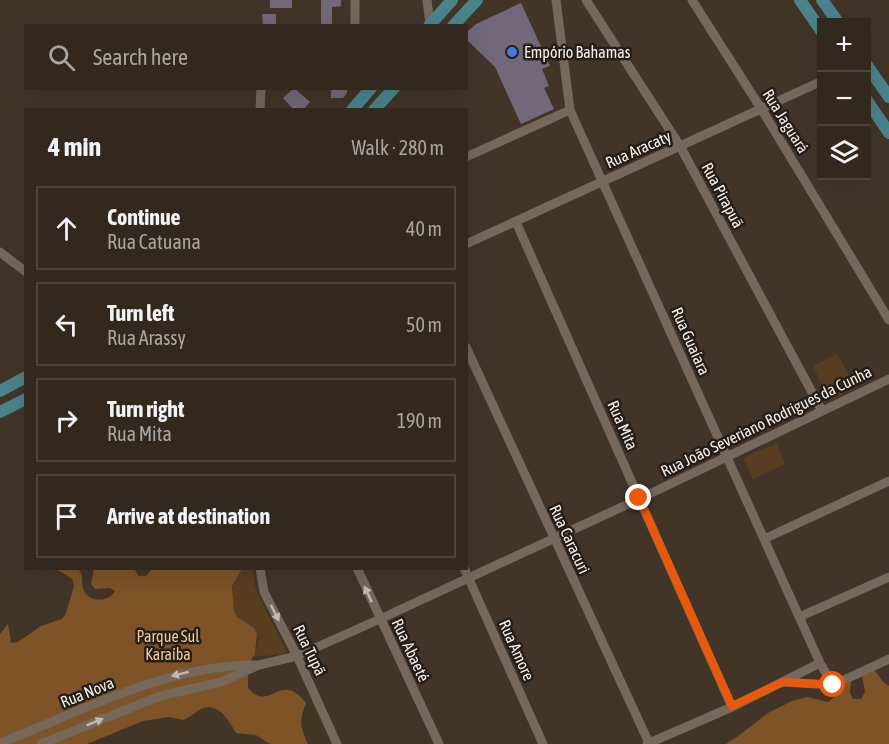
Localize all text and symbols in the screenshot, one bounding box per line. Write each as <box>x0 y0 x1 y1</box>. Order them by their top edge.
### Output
map controls <box>817 18 871 180</box>
button: + <box>817 18 871 72</box>
search box <box>24 24 468 90</box>
icon: search <box>45 41 78 74</box>
place label: Empório Bahamas <box>524 43 631 62</box>
text: Search here <box>93 44 188 70</box>
marker: Empório Bahamas <box>505 45 519 59</box>
button: − <box>817 72 871 126</box>
street label: Rua Jaguará <box>758 86 813 157</box>
street label: Rua Aracaty <box>603 126 674 172</box>
button: layers <box>817 126 871 180</box>
text: 4 min <box>48 132 101 162</box>
text: Walk · 280 m <box>352 136 444 159</box>
street label: Rua Pirapuã <box>697 159 748 231</box>
text: Continue <box>107 204 181 230</box>
icon: ahead <box>50 212 83 245</box>
text: 40 m <box>406 217 442 240</box>
text: Rua Catuana <box>107 230 201 253</box>
text: Turn left <box>107 300 174 326</box>
street label: Rua Guaíara <box>668 304 714 378</box>
icon: left <box>50 308 83 341</box>
text: 50 m <box>406 313 442 336</box>
text: Rua Arassy <box>107 326 186 349</box>
street label: Rua João Severiano Rodrigues da Cunha <box>658 362 875 481</box>
text: Turn right <box>107 396 184 422</box>
street label: Rua Mita <box>604 398 642 452</box>
icon: right <box>50 404 83 437</box>
text: 190 m <box>397 409 442 432</box>
text: Rua Mita <box>107 422 172 445</box>
route end <box>625 484 651 510</box>
icon: arrive <box>50 500 83 533</box>
street label: Rua Caracuri <box>546 502 594 576</box>
text: Arrive at destination <box>107 503 270 529</box>
one-way arrow <box>364 585 373 602</box>
one-way arrow <box>270 605 280 622</box>
street label: Rua Abaeté <box>389 616 433 684</box>
street label: Rua Amore <box>496 617 538 683</box>
street label: Rua Tupã <box>289 622 330 679</box>
park label: Parque Sul Karaíba <box>136 627 200 663</box>
one-way arrow <box>171 669 189 679</box>
route start <box>819 671 845 697</box>
street label: Rua Nova <box>58 673 116 711</box>
one-way arrow <box>87 717 105 727</box>

